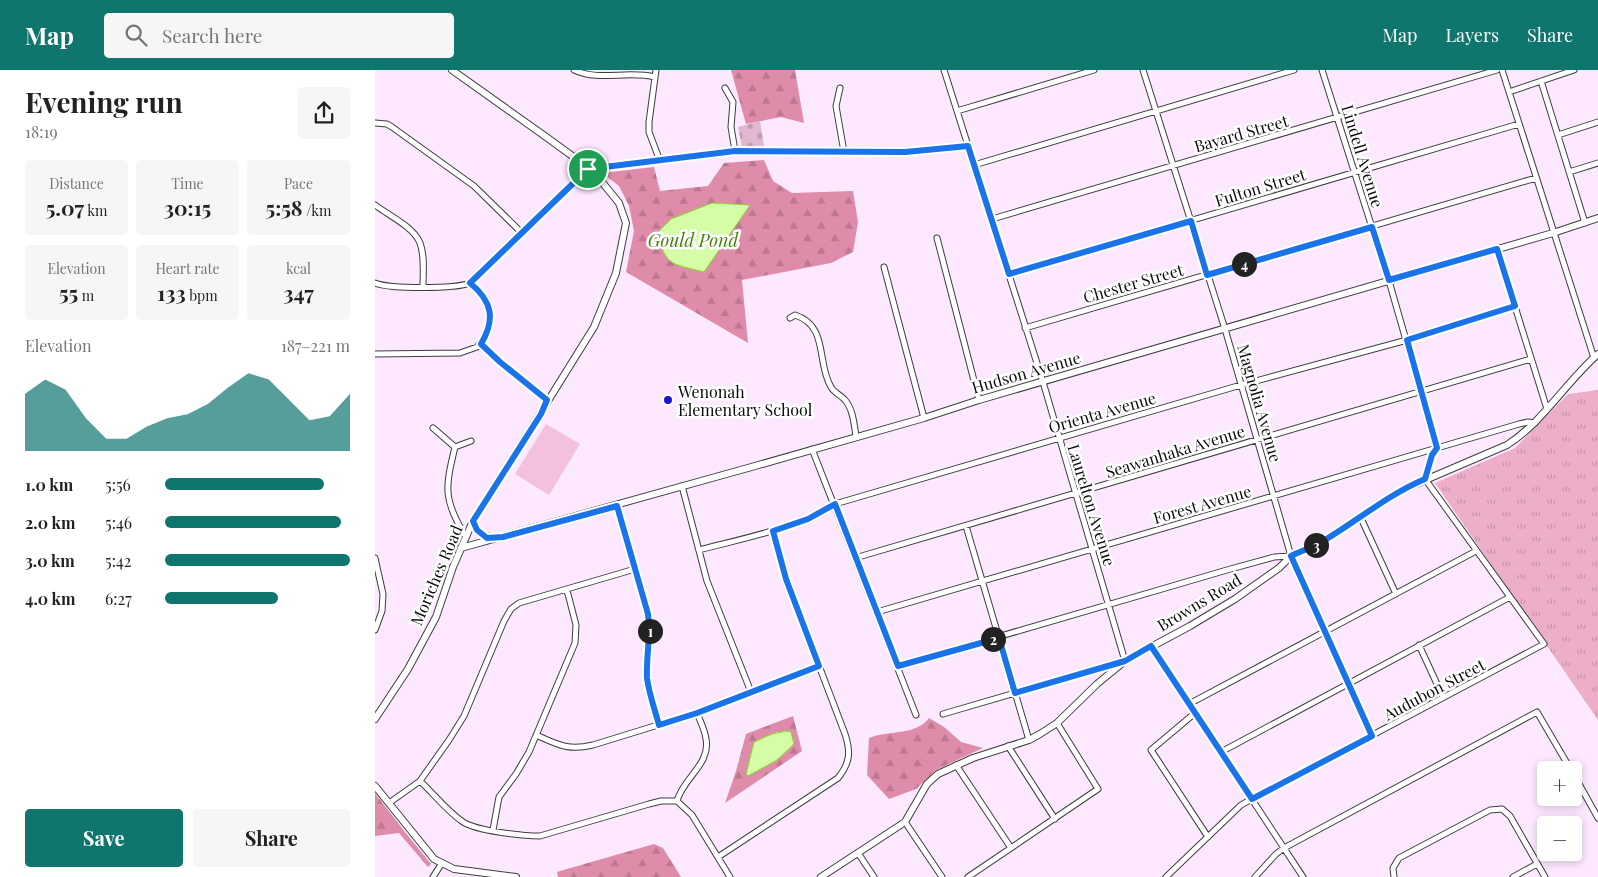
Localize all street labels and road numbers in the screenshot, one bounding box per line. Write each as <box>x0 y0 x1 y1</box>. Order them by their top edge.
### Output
street label: Lindell Avenue <box>1337 102 1389 210</box>
street label: Bayard Street <box>1192 109 1291 156</box>
street label: Fulton Street <box>1212 163 1308 211</box>
street label: Chester Street <box>1081 259 1186 307</box>
street label: Magnolia Avenue <box>1233 342 1287 464</box>
street label: Hudson Avenue <box>969 346 1083 398</box>
street label: Orienta Avenue <box>1046 387 1158 437</box>
street label: Seawanhaka Avenue <box>1103 420 1247 482</box>
street label: Laurelton Avenue <box>1063 442 1121 568</box>
street label: Forest Avenue <box>1150 480 1254 528</box>
street label: Moriches Road <box>405 522 467 628</box>
street label: Browns Road <box>1153 569 1245 635</box>
street label: Audubon Street <box>1379 653 1489 725</box>

